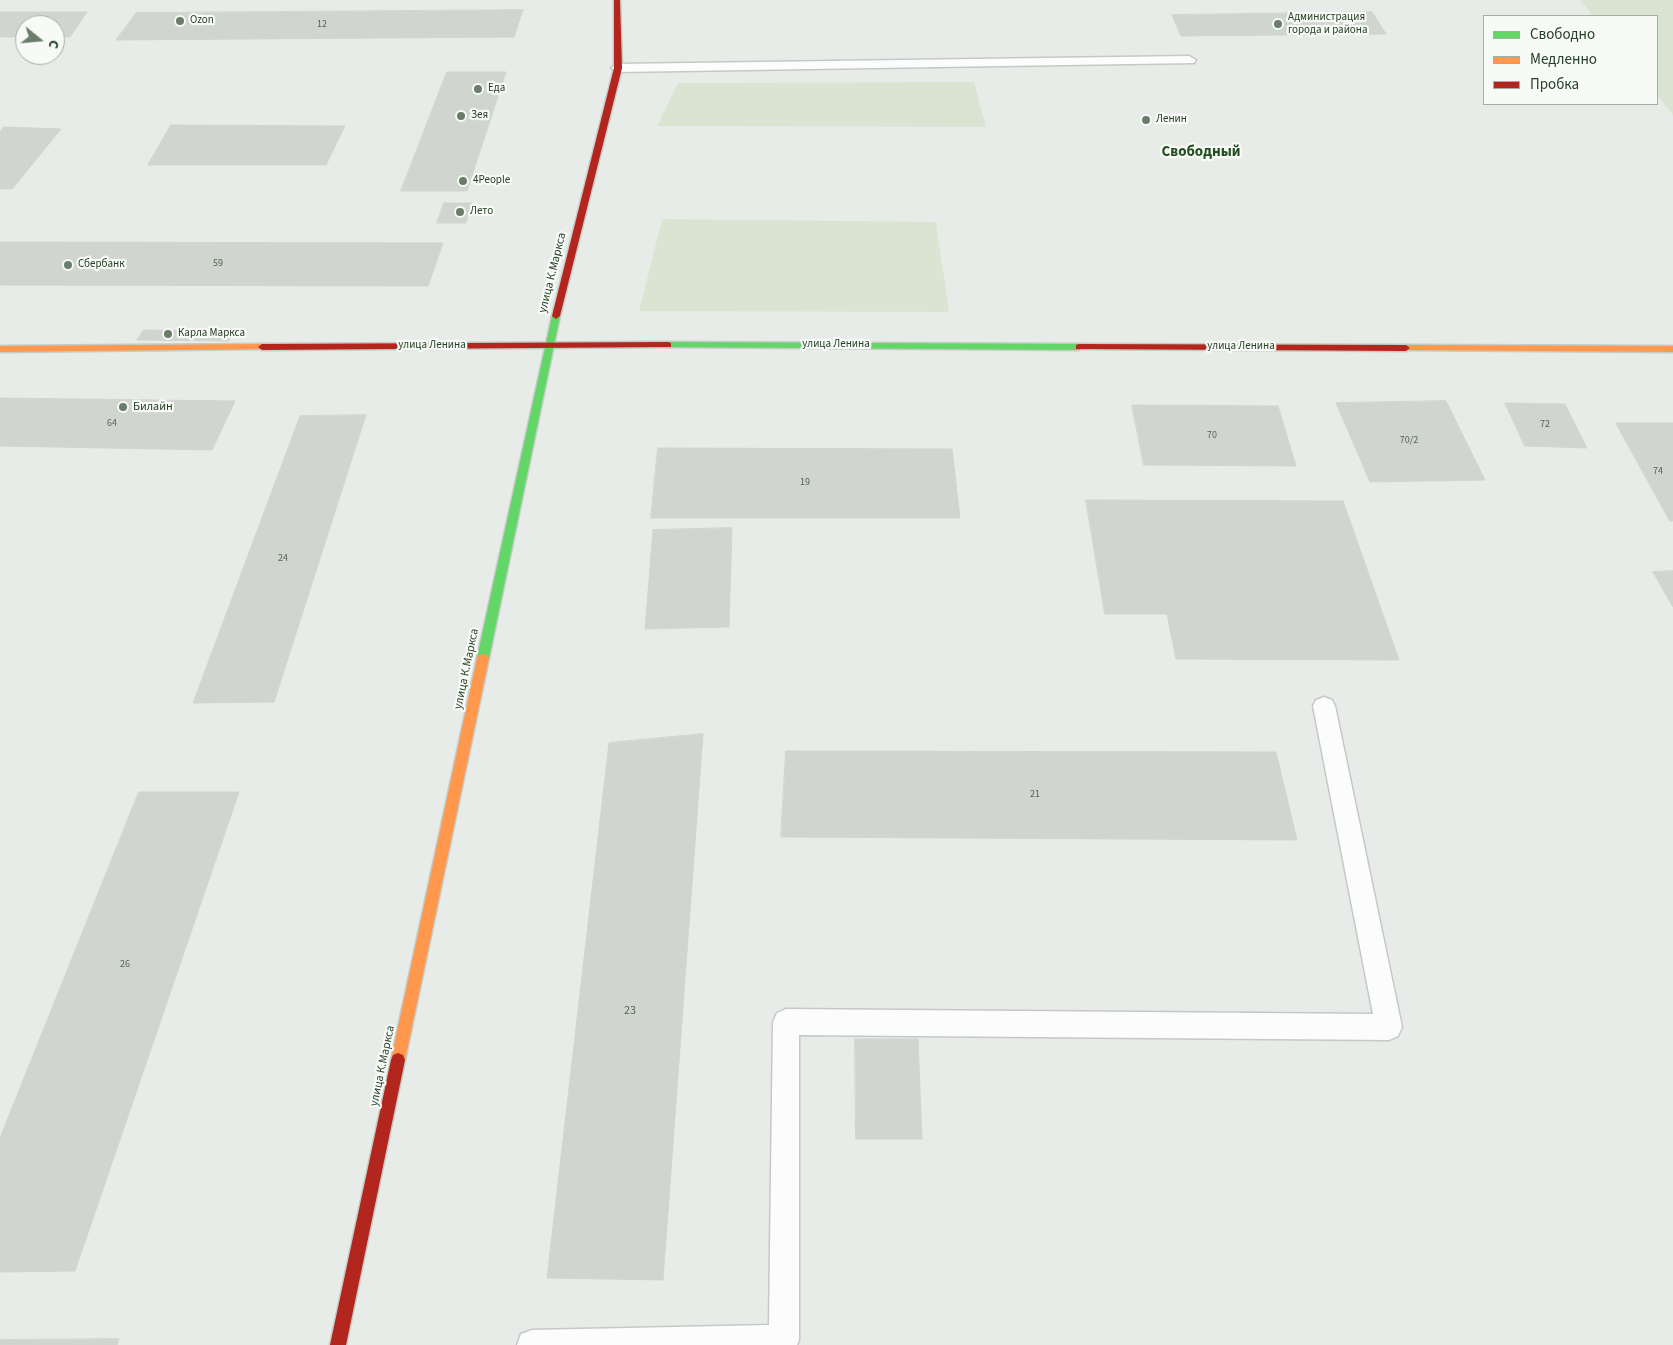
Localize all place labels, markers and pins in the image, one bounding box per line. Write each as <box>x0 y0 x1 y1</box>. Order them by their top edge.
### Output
place label: Администрация города и района <box>1288 11 1368 37</box>
place label: Ozon <box>190 14 214 28</box>
marker: Ozon <box>174 15 186 27</box>
marker: Администрация города и района <box>1272 18 1284 30</box>
place label: Еда <box>488 82 505 96</box>
marker: Еда <box>472 83 484 95</box>
place label: Зея <box>471 109 488 123</box>
marker: Зея <box>455 110 467 122</box>
place label: Ленин <box>1156 113 1187 127</box>
marker: Ленин <box>1140 114 1152 126</box>
place label: 4People <box>473 174 510 188</box>
marker: 4People <box>457 175 469 187</box>
place label: Лето <box>470 205 493 219</box>
marker: Лето <box>454 206 466 218</box>
place label: Сбербанк <box>78 258 125 272</box>
marker: Сбербанк <box>62 259 74 271</box>
place label: Карла Маркса <box>178 327 245 341</box>
marker: Карла Маркса <box>162 328 174 340</box>
place label: Билайн <box>133 400 173 414</box>
marker: Билайн <box>117 401 129 413</box>

